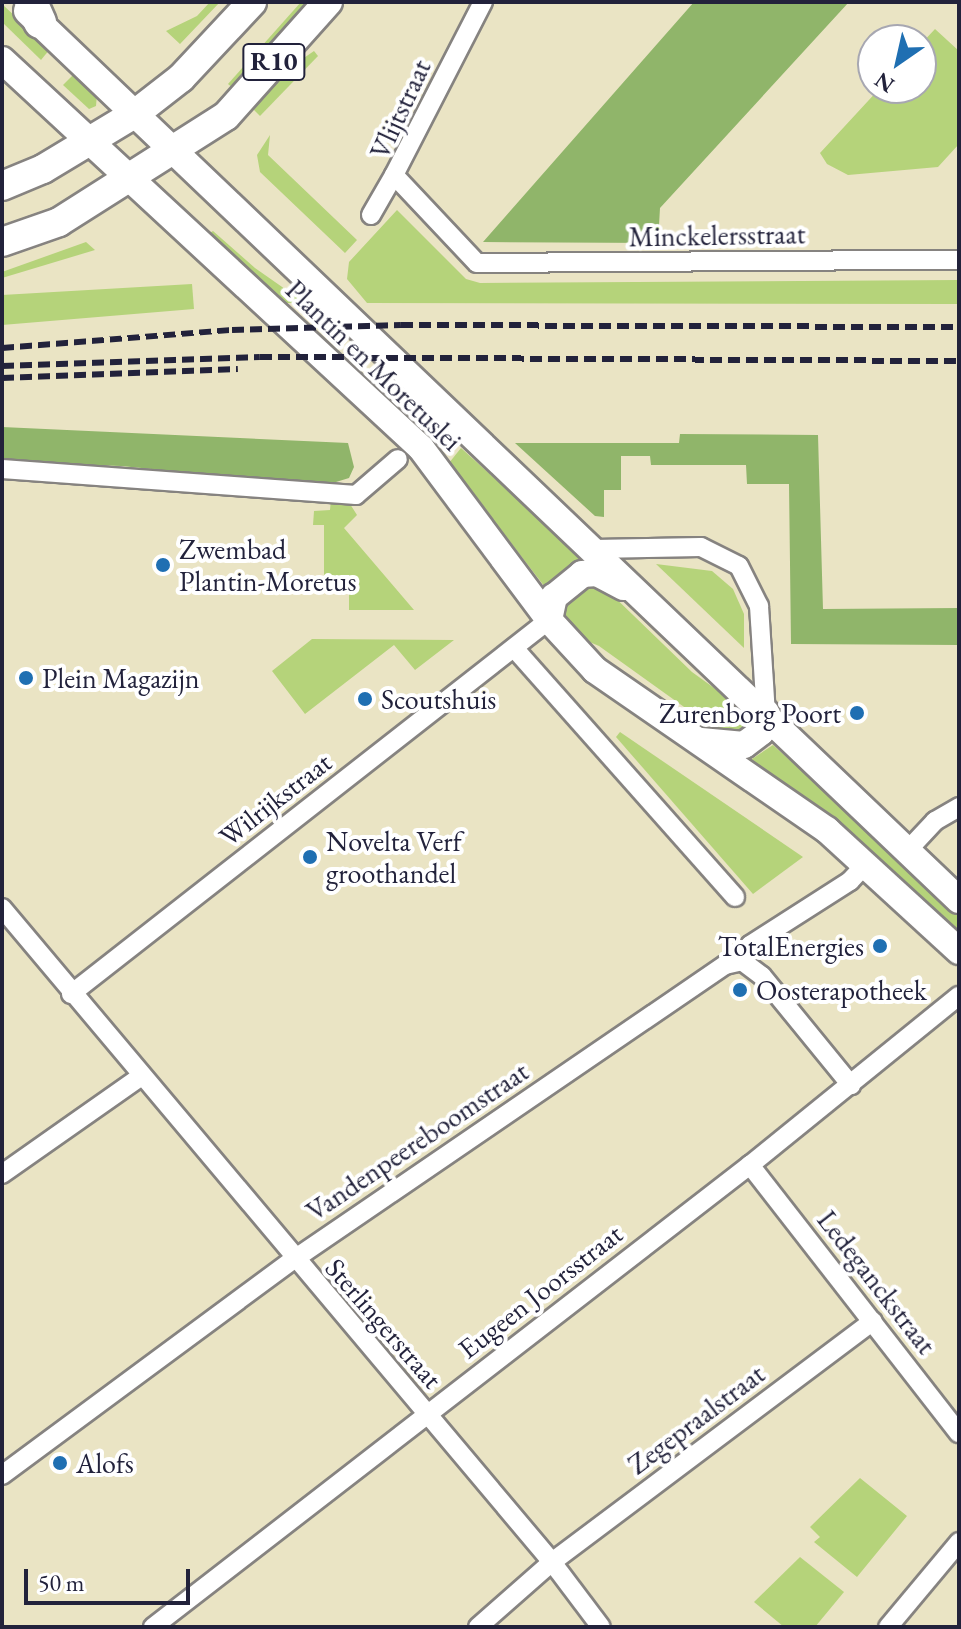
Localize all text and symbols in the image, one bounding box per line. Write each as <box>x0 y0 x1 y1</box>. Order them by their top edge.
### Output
north arrow <box>857 24 937 104</box>
road number: R10 <box>242 40 306 84</box>
street label: Vlijtstraat <box>362 54 438 164</box>
text: N <box>869 66 900 100</box>
street label: Minckelersstraat <box>628 217 806 253</box>
street label: Plantin en Moretuslei <box>279 273 469 457</box>
place label: Zwembad Plantin-Moretus <box>179 532 357 598</box>
marker: Zwembad Plantin-Moretus <box>154 556 172 574</box>
place label: Plein Magazijn <box>42 661 199 695</box>
marker: Plein Magazijn <box>17 669 35 687</box>
place label: Scoutshuis <box>381 682 496 716</box>
marker: Scoutshuis <box>356 690 374 708</box>
place label: Zurenborg Poort <box>659 696 841 730</box>
marker: Zurenborg Poort <box>848 704 866 722</box>
street label: Wilrijkstraat <box>212 745 338 853</box>
place label: Novelta Verf groothandel <box>326 824 462 890</box>
marker: Novelta Verf groothandel <box>301 848 319 866</box>
place label: TotalEnergies <box>718 929 864 963</box>
marker: TotalEnergies <box>871 937 889 955</box>
place label: Oosterapotheek <box>756 973 927 1007</box>
marker: Oosterapotheek <box>731 981 749 999</box>
street label: Vandenpeereboomstraat <box>300 1054 534 1228</box>
street label: Ledeganckstraat <box>810 1203 944 1361</box>
street label: Eugeen Joorsstraat <box>451 1217 629 1365</box>
street label: Sterlingerstraat <box>318 1251 450 1395</box>
street label: Zegepraalstraat <box>621 1357 771 1481</box>
place label: Alofs <box>76 1446 134 1480</box>
marker: Alofs <box>51 1454 69 1472</box>
scale bar <box>28 1553 194 1603</box>
text: 50 m <box>38 1567 85 1598</box>

